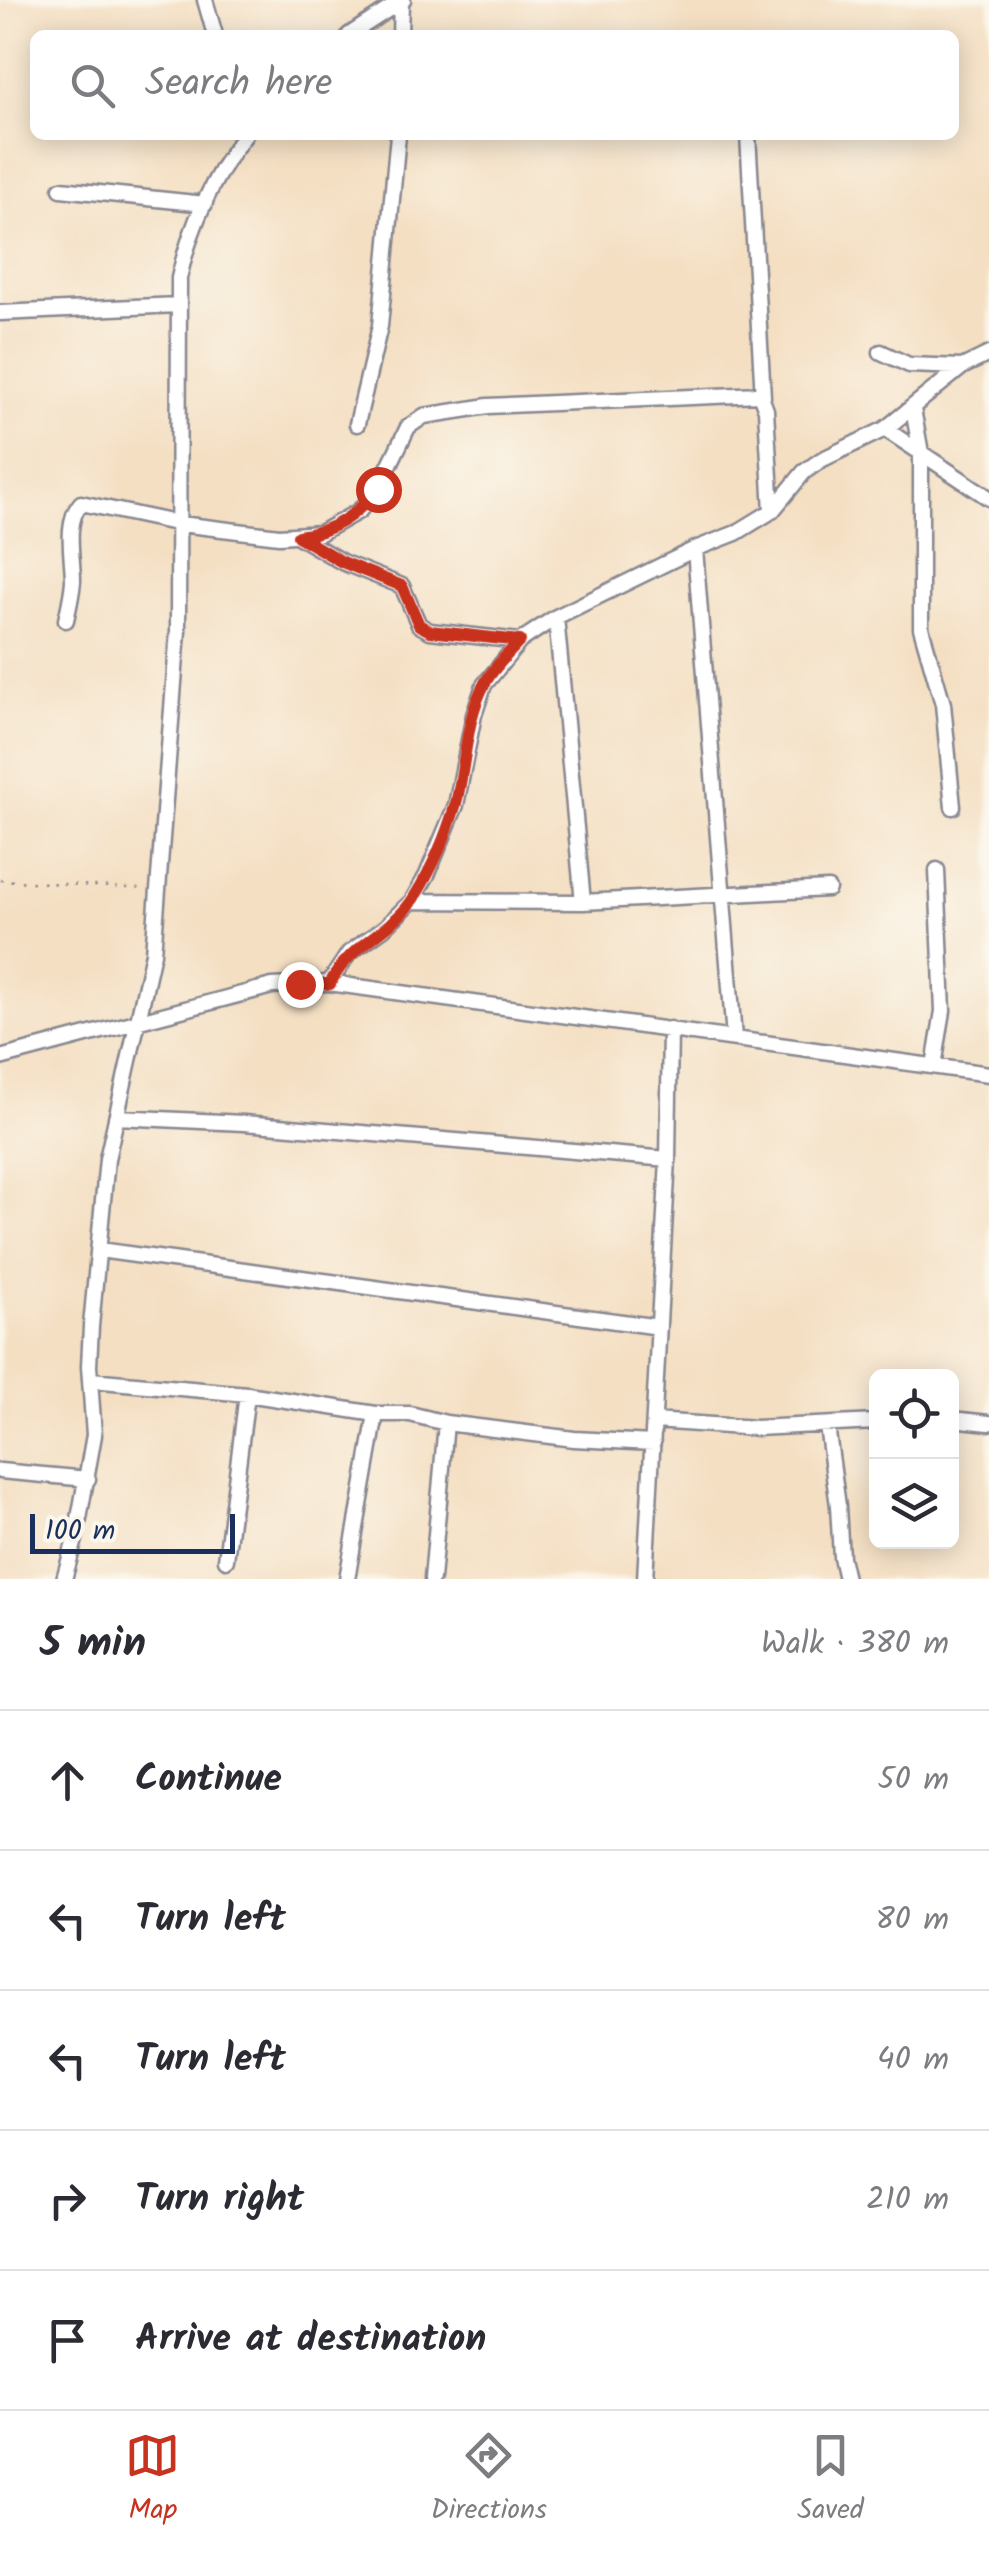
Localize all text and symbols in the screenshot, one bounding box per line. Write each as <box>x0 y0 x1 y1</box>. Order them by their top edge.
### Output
search box <box>30 30 959 140</box>
text: Search here <box>145 55 332 115</box>
icon: search <box>65 58 120 113</box>
route start <box>356 467 402 513</box>
route end <box>278 962 324 1008</box>
map controls <box>869 1369 959 1549</box>
button: locate <box>869 1369 959 1459</box>
button: layers <box>869 1459 959 1549</box>
scale bar <box>30 1509 235 1554</box>
text: 100 m <box>45 1509 115 1554</box>
text: 5 min <box>40 1611 146 1678</box>
text: Walk · 380 m <box>761 1619 949 1670</box>
text: Continue <box>135 1750 282 1810</box>
icon: ahead <box>40 1753 95 1808</box>
text: 50 m <box>878 1755 949 1806</box>
text: Turn left <box>135 1890 286 1950</box>
icon: left <box>40 1893 95 1948</box>
text: 80 m <box>875 1895 949 1946</box>
text: Turn left <box>135 2030 286 2090</box>
icon: left <box>40 2033 95 2088</box>
text: 40 m <box>877 2035 949 2086</box>
text: Turn right <box>135 2170 304 2230</box>
icon: right <box>40 2173 95 2228</box>
text: 210 m <box>866 2175 949 2226</box>
text: Arrive at destination <box>135 2310 486 2370</box>
icon: arrive <box>40 2313 95 2368</box>
tab: Map <box>125 2428 180 2533</box>
tab: Directions <box>431 2428 547 2533</box>
tab: Saved <box>797 2428 864 2533</box>

